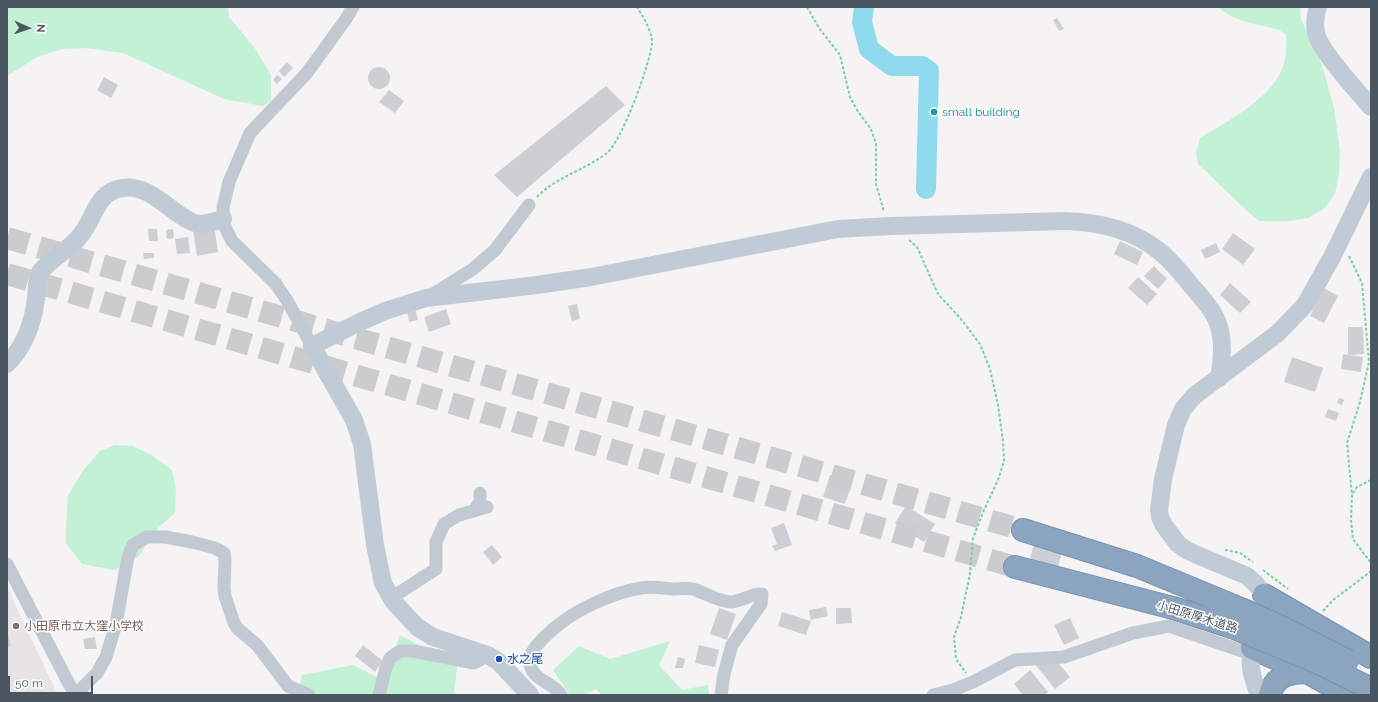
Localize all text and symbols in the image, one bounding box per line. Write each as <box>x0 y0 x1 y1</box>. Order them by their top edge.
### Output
north arrow <box>8 8 48 48</box>
text: N <box>34 24 47 33</box>
place label: small building <box>942 105 1020 119</box>
marker: small building <box>929 107 939 117</box>
street label: 小田原厚木道路 <box>1155 598 1239 636</box>
place label: 小田原市立大窪小学校 <box>24 619 144 633</box>
marker: 小田原市立大窪小学校 <box>11 621 21 631</box>
place label: 水之尾 <box>507 652 543 666</box>
marker: 水之尾 <box>494 654 504 664</box>
scale bar <box>10 668 95 694</box>
text: 50 m <box>15 676 43 690</box>

